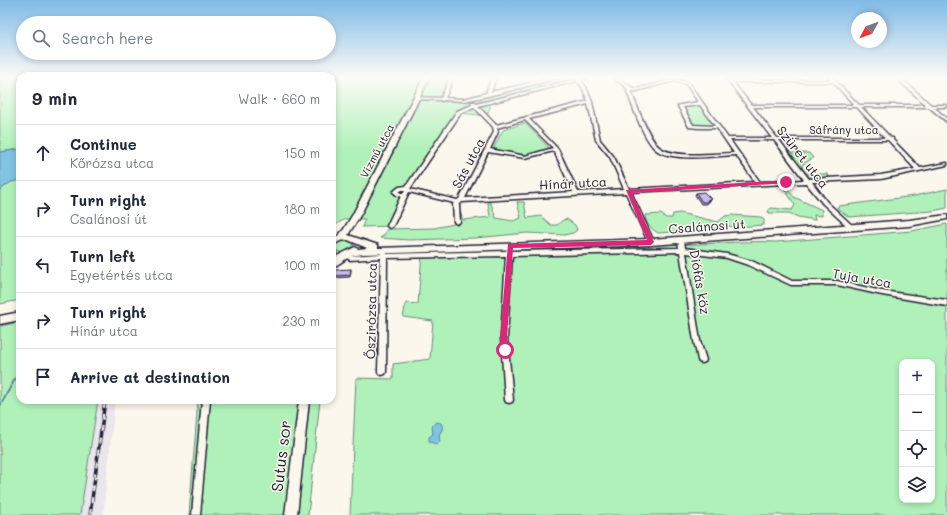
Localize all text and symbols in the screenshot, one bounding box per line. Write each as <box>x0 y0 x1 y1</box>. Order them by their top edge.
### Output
north arrow <box>851 12 887 48</box>
search box <box>16 16 336 60</box>
icon: search <box>30 27 52 49</box>
text: Search here <box>62 28 153 48</box>
text: 9 min <box>32 87 77 109</box>
text: Walk · 660 m <box>238 90 320 107</box>
street label: Vízmű utca <box>356 121 397 180</box>
street label: Szüret utca <box>774 122 833 191</box>
street label: Sáfrány utca <box>809 122 879 137</box>
text: Continue <box>70 134 137 154</box>
street label: Sás utca <box>447 135 488 191</box>
icon: ahead <box>32 142 54 164</box>
text: 150 m <box>284 144 320 161</box>
text: Kőrózsa utca <box>70 154 154 171</box>
street label: Hínár utca <box>539 172 607 193</box>
route end <box>777 173 795 191</box>
text: Turn right <box>70 190 147 210</box>
icon: right <box>32 198 54 220</box>
text: 180 m <box>284 200 320 217</box>
text: Csalánosi út <box>70 210 147 227</box>
street label: Csalánosi út <box>668 214 746 237</box>
text: Turn left <box>70 246 135 266</box>
street label: Diófás köz <box>686 248 715 316</box>
icon: left <box>32 254 54 276</box>
text: 100 m <box>284 256 320 273</box>
street label: Őszirózsa utca <box>361 263 380 359</box>
street label: Tuja utca <box>831 264 893 291</box>
text: Egyetértés utca <box>70 266 173 283</box>
text: Turn right <box>70 302 147 322</box>
icon: right <box>32 310 54 332</box>
text: 230 m <box>283 312 320 329</box>
text: Hínár utca <box>70 322 138 339</box>
route start <box>496 341 514 359</box>
map controls <box>899 359 935 503</box>
button: + <box>899 359 935 395</box>
icon: arrive <box>32 366 54 388</box>
text: Arrive at destination <box>70 367 230 387</box>
button: − <box>899 395 935 431</box>
street label: Sutus sor <box>266 419 295 493</box>
button: locate <box>899 431 935 467</box>
button: layers <box>899 467 935 503</box>

